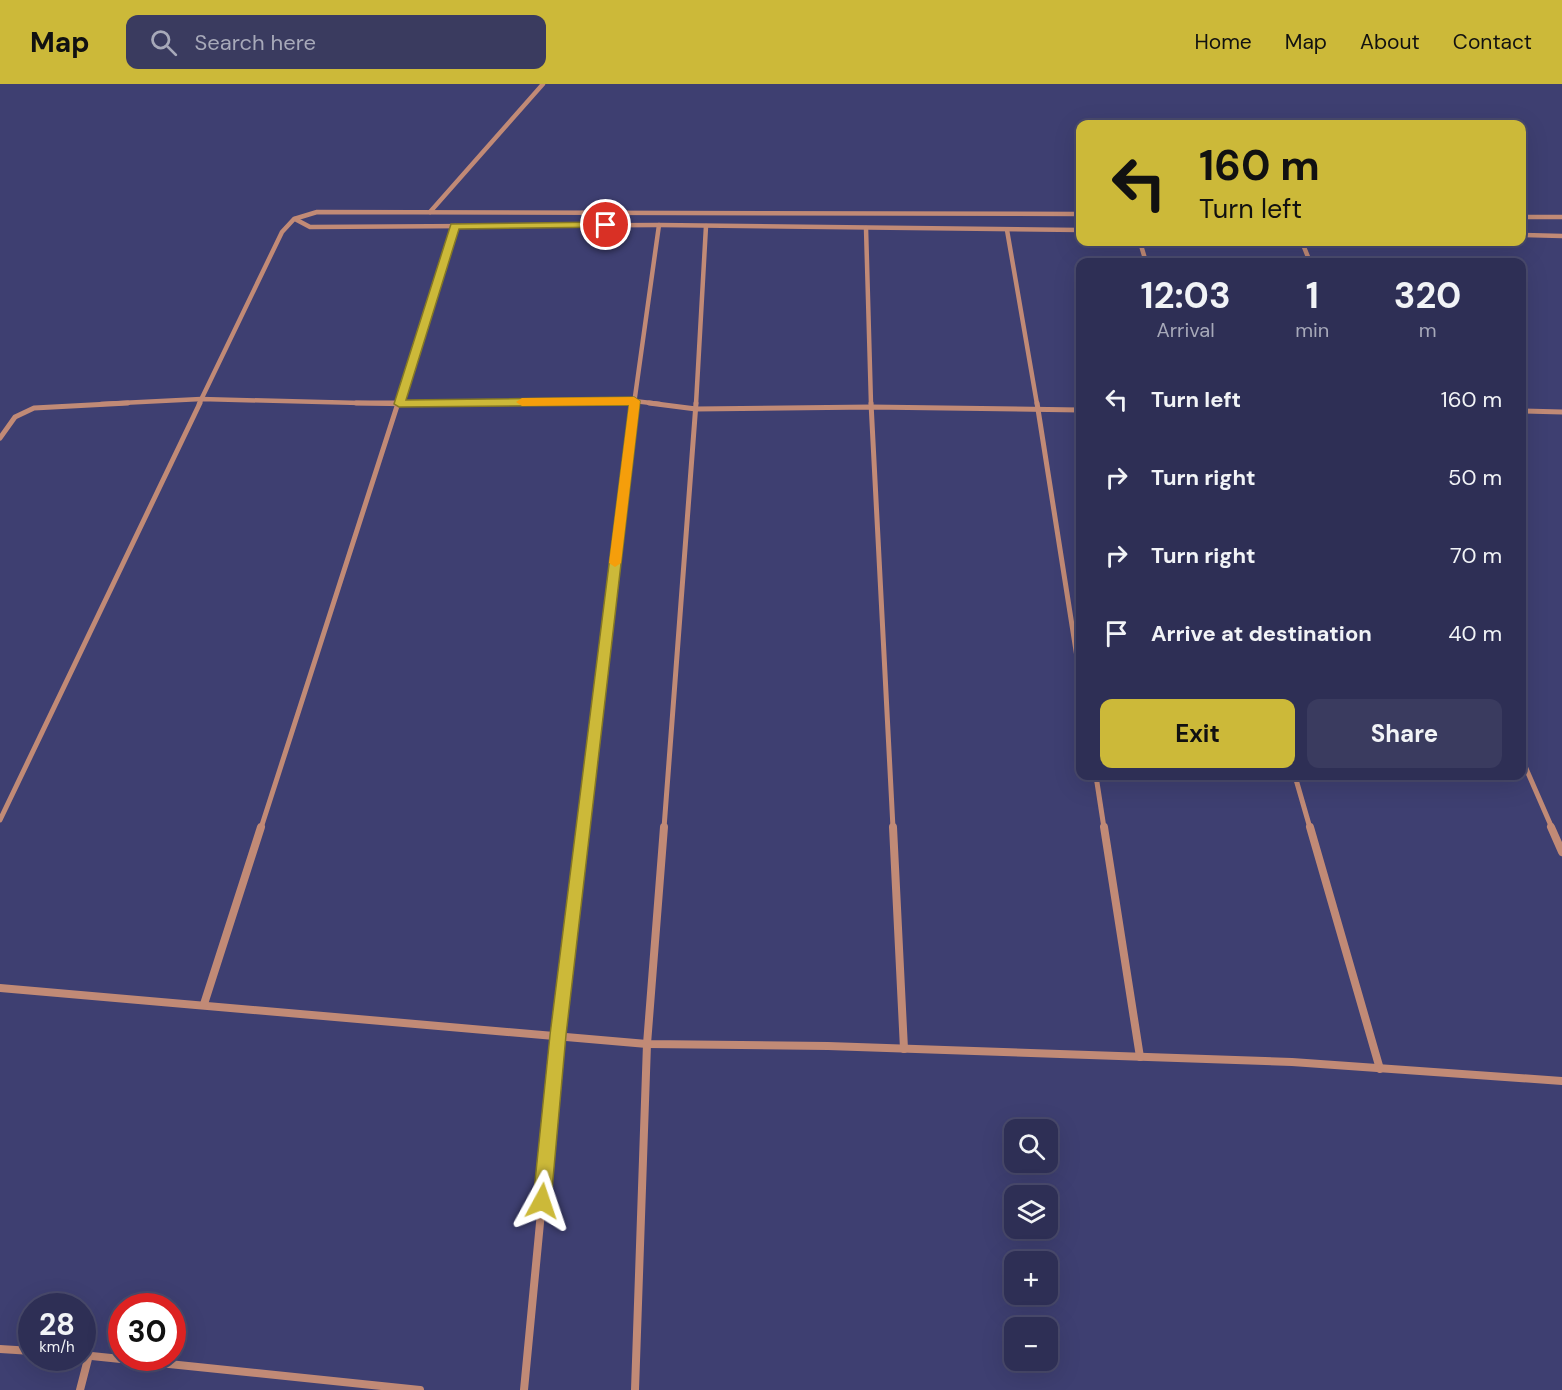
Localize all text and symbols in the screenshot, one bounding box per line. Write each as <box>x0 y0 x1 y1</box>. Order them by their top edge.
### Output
search box <box>126 15 546 69</box>
text: Map <box>30 24 90 61</box>
icon: search <box>147 26 180 59</box>
text: Search here <box>195 28 316 57</box>
text: Home <box>1194 28 1252 56</box>
text: Map <box>1285 28 1327 56</box>
text: About <box>1360 28 1420 56</box>
text: Contact <box>1453 28 1532 56</box>
text: 160 m <box>1199 138 1320 193</box>
icon: left <box>1100 144 1178 222</box>
text: Turn left <box>1199 191 1302 226</box>
pin <box>580 199 631 250</box>
icon: arrive <box>589 208 622 241</box>
text: 12:03 <box>1141 272 1231 319</box>
text: 1 <box>1306 272 1319 319</box>
text: 320 <box>1394 272 1461 319</box>
text: Arrival <box>1156 317 1215 343</box>
text: min <box>1295 317 1329 343</box>
text: m <box>1419 317 1437 343</box>
icon: left <box>1100 383 1133 416</box>
text: Turn left <box>1151 385 1241 414</box>
text: 160 m <box>1441 385 1502 414</box>
icon: right <box>1100 461 1133 494</box>
text: Turn right <box>1151 463 1256 492</box>
text: 50 m <box>1448 463 1502 492</box>
icon: right <box>1100 539 1133 572</box>
text: Turn right <box>1151 541 1256 570</box>
text: 70 m <box>1450 541 1502 570</box>
icon: arrive <box>1100 617 1133 650</box>
text: Arrive at destination <box>1151 619 1372 648</box>
text: 40 m <box>1448 619 1502 648</box>
button: Exit <box>1100 699 1295 768</box>
button: Share <box>1307 699 1502 768</box>
map controls <box>1004 1119 1058 1371</box>
button: search <box>1004 1119 1058 1173</box>
position arrow <box>510 1169 574 1233</box>
button: layers <box>1004 1185 1058 1239</box>
button: + <box>1004 1251 1058 1305</box>
speed limit sign: 30 <box>108 1293 186 1371</box>
text: 28 <box>39 1305 75 1344</box>
button: − <box>1004 1317 1058 1371</box>
text: km/h <box>39 1337 75 1357</box>

